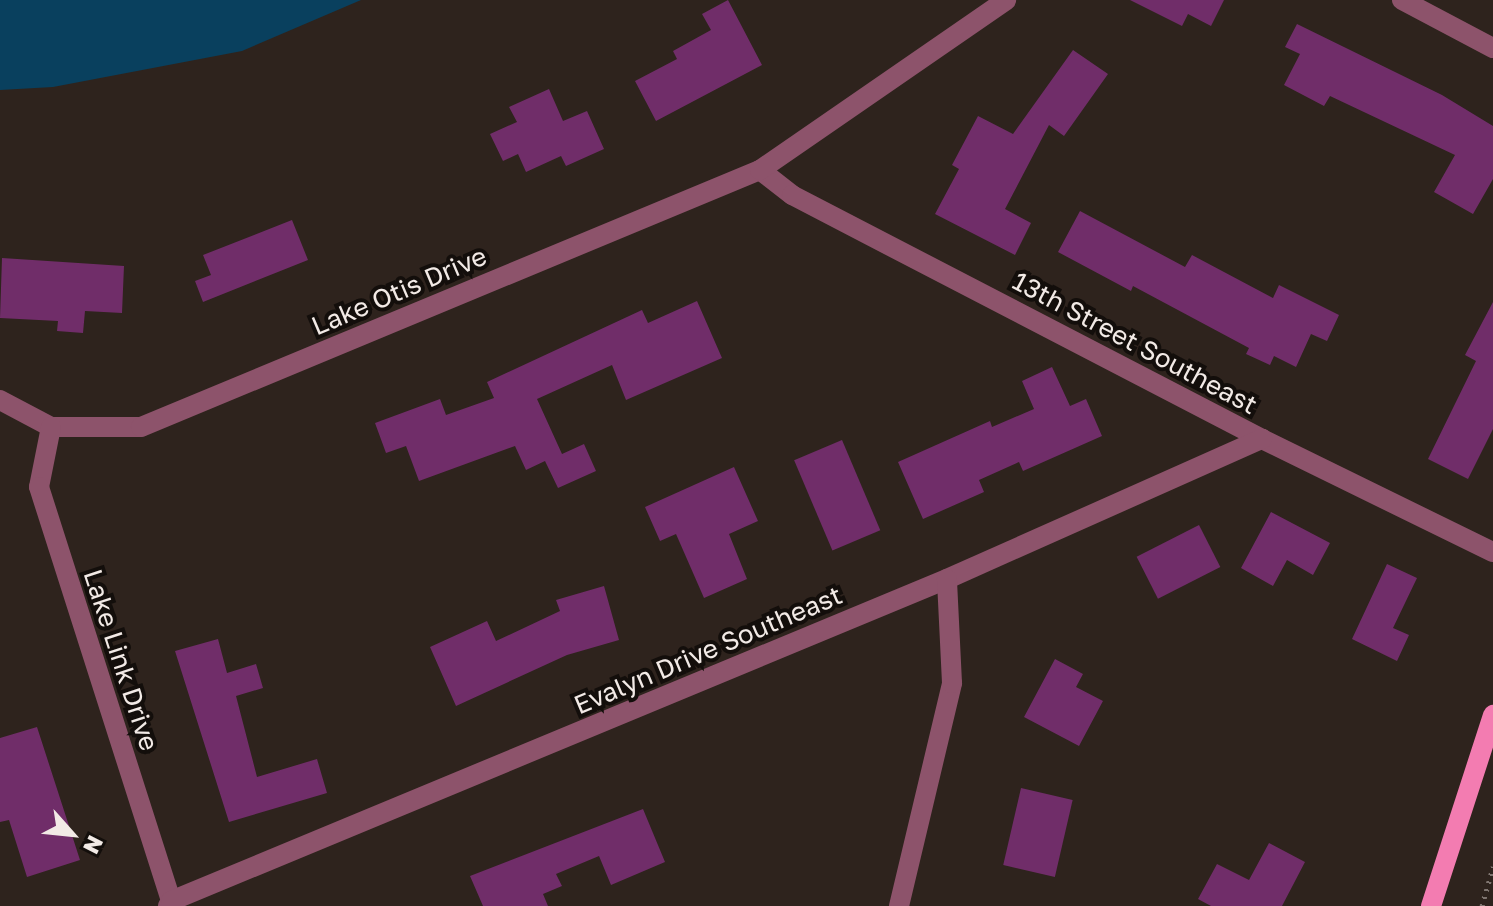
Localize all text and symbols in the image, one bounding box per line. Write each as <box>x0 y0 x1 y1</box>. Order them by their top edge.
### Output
street label: Lake Otis Drive <box>307 240 491 342</box>
street label: 13th Street Southeast <box>1007 265 1263 421</box>
street label: Lake Link Drive <box>77 565 165 755</box>
street label: Evalyn Drive Southeast <box>569 579 847 721</box>
north arrow <box>32 794 112 874</box>
text: N <box>78 832 110 859</box>

